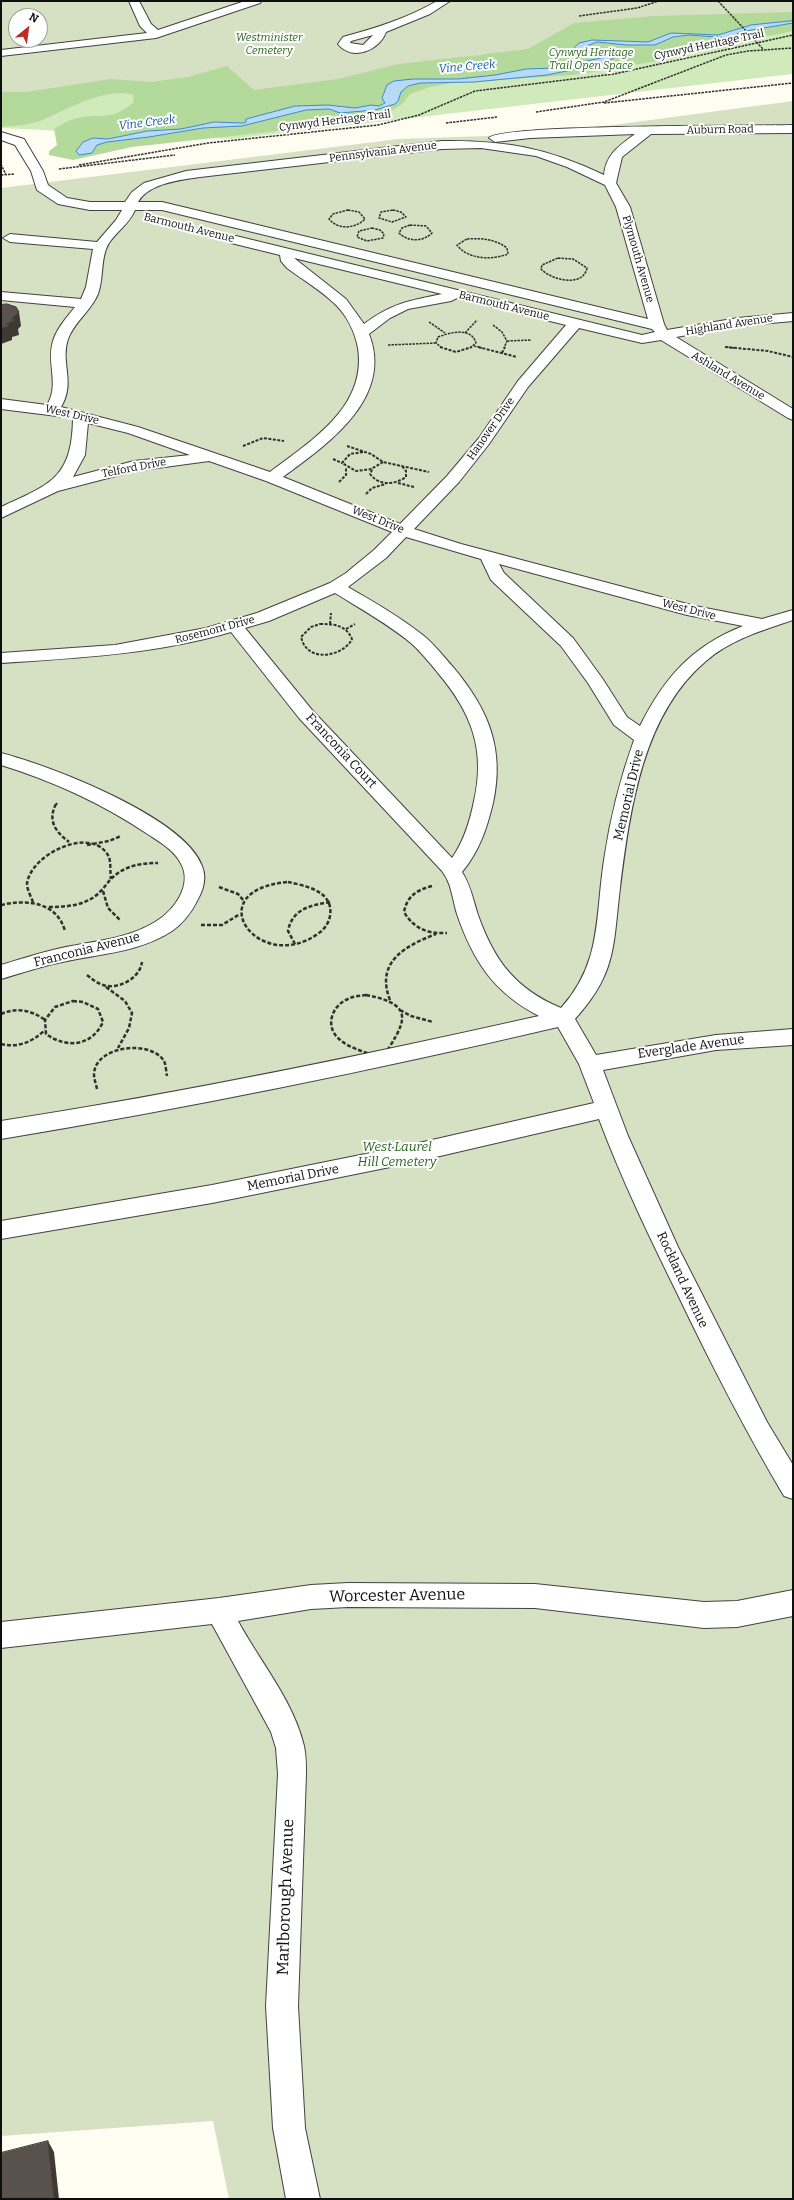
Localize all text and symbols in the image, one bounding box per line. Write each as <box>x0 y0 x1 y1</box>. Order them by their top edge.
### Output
north arrow <box>8 8 48 48</box>
text: N <box>27 10 40 26</box>
street label: Cynwyd Heritage Trail <box>653 27 765 63</box>
park label: Westminister Cemetery <box>236 31 302 57</box>
park label: Cynwyd Heritage Trail Open Space <box>549 46 633 72</box>
water label: Vine Creek <box>438 57 496 77</box>
street label: Cynwyd Heritage Trail <box>278 108 392 134</box>
water label: Vine Creek <box>118 112 176 134</box>
street label: Auburn Road <box>686 123 754 137</box>
street label: Pennsylvania Avenue <box>328 139 438 165</box>
street label: Barmouth Avenue <box>142 210 236 246</box>
street label: Plymouth Avenue <box>619 214 657 304</box>
street label: Barmouth Avenue <box>457 288 551 324</box>
street label: Highland Avenue <box>684 312 774 338</box>
street label: Ashland Avenue <box>689 349 767 403</box>
street label: Hanover Drive <box>465 395 517 463</box>
street label: West Drive <box>44 402 100 428</box>
street label: Telford Drive <box>101 455 167 481</box>
street label: West Drive <box>350 504 406 536</box>
street label: West Drive <box>661 597 717 623</box>
street label: Rosemont Drive <box>174 613 256 647</box>
street label: Franconia Court <box>302 710 380 792</box>
street label: Memorial Drive <box>611 748 647 842</box>
street label: Franconia Avenue <box>32 929 142 971</box>
street label: Everglade Avenue <box>637 1032 745 1062</box>
park label: West Laurel Hill Cemetery <box>358 1139 436 1170</box>
street label: Memorial Drive <box>246 1161 340 1195</box>
street label: Rockland Avenue <box>653 1229 711 1331</box>
street label: Worcester Avenue <box>329 1585 465 1607</box>
street label: Marlborough Avenue <box>274 1818 298 1976</box>

